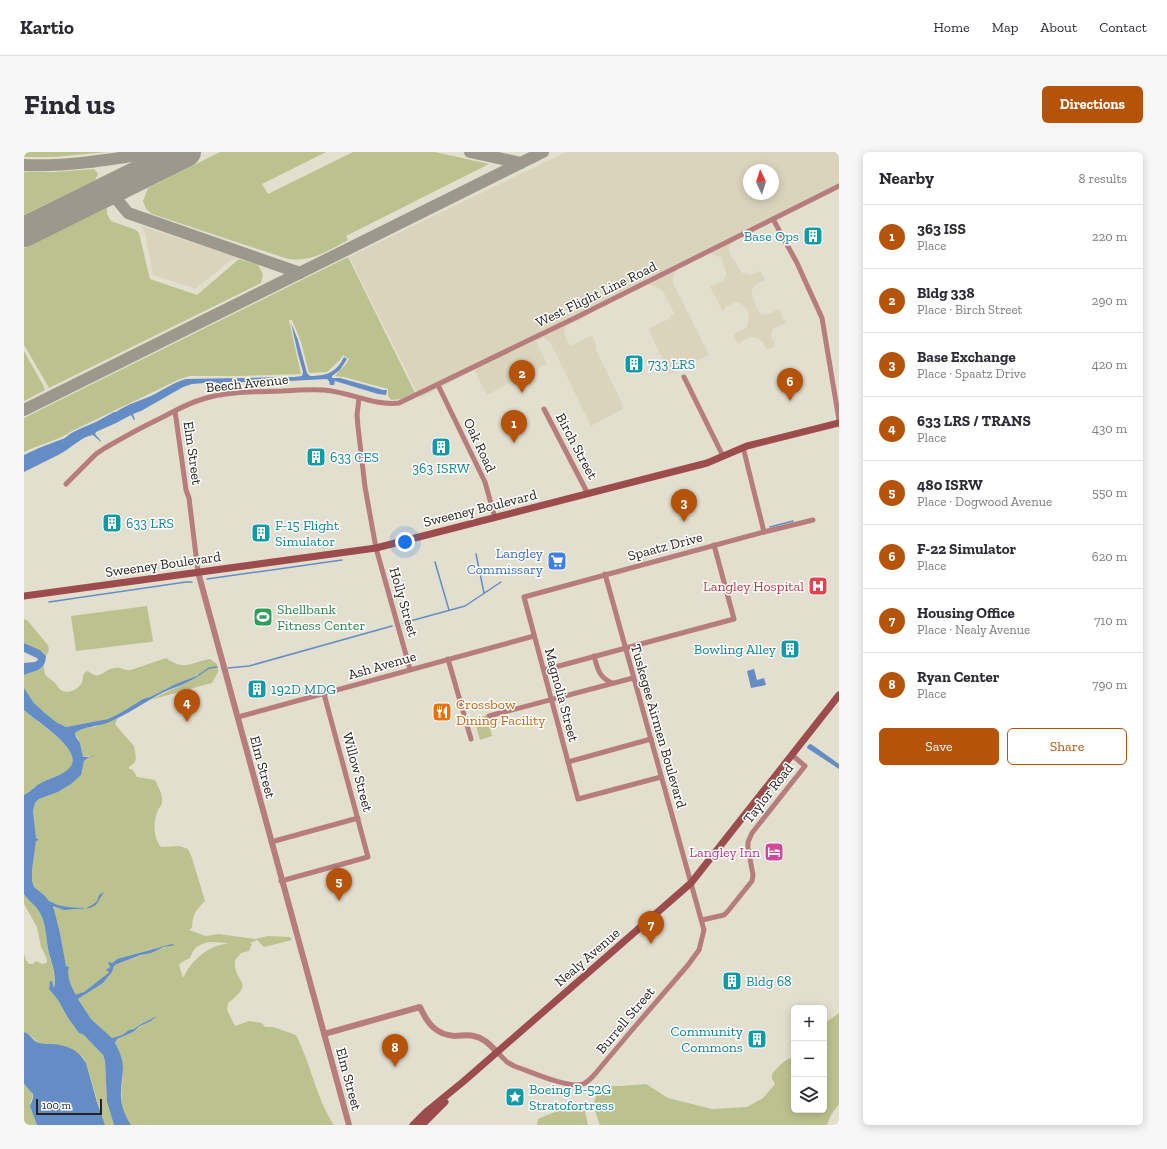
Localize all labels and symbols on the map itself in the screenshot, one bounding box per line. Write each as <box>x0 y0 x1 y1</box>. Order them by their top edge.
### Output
north arrow <box>743 164 779 200</box>
building icon: Base Ops <box>802 225 824 247</box>
place label: Base Ops <box>744 228 799 245</box>
street label: West Flight Line Road <box>533 258 660 331</box>
building icon: 733 LRS <box>623 353 645 375</box>
place label: 733 LRS <box>648 356 695 373</box>
pin: 2 <box>509 360 535 393</box>
pin: 6 <box>777 368 803 401</box>
street label: Beech Avenue <box>205 371 290 396</box>
pin: 1 <box>501 410 527 443</box>
street label: Birch Street <box>552 410 601 483</box>
street label: Oak Road <box>460 416 500 475</box>
street label: Elm Street <box>180 420 205 487</box>
building icon: 363 ISRW <box>430 436 452 458</box>
building icon: 633 CES <box>305 446 327 468</box>
place label: 633 CES <box>330 449 379 466</box>
place label: 363 ISRW <box>412 460 470 477</box>
street label: Sweeney Boulevard <box>422 486 539 531</box>
pin: 3 <box>671 489 697 522</box>
building icon: 633 LRS <box>101 512 123 534</box>
place label: 633 LRS <box>126 515 174 532</box>
place label: F-15 Flight Simulator <box>275 517 340 550</box>
building icon: F-15 Flight Simulator <box>250 522 272 544</box>
street label: Spaatz Drive <box>626 528 705 565</box>
your location <box>395 532 415 552</box>
place label: Langley Commissary <box>467 545 544 578</box>
street label: Sweeney Boulevard <box>104 548 222 581</box>
supermarket icon: Langley Commissary <box>546 550 568 572</box>
street label: Holly Street <box>385 565 422 640</box>
hospital icon: Langley Hospital <box>807 575 829 597</box>
place label: Langley Hospital <box>703 578 804 595</box>
place label: Shellbank Fitness Center <box>277 601 365 634</box>
sports icon: Shellbank Fitness Center <box>252 606 274 628</box>
building icon: Bowling Alley <box>779 638 801 660</box>
place label: Bowling Alley <box>694 641 777 658</box>
street label: Tuskegee Airmen Boulevard <box>627 642 690 810</box>
street label: Magnolia Street <box>541 646 582 745</box>
street label: Ash Avenue <box>346 648 419 683</box>
building icon: 192D MDG <box>246 678 268 700</box>
place label: 192D MDG <box>271 681 336 698</box>
pin: 4 <box>174 689 200 722</box>
place label: Crossbow Dining Facility <box>456 696 546 729</box>
restaurant icon: Crossbow Dining Facility <box>431 701 453 723</box>
street label: Willow Street <box>339 730 377 815</box>
street label: Elm Street <box>246 734 279 801</box>
street label: Taylor Road <box>740 760 797 827</box>
hotel icon: Langley Inn <box>763 841 785 863</box>
place label: Langley Inn <box>689 844 760 861</box>
pin: 5 <box>326 868 352 901</box>
pin: 7 <box>638 911 664 944</box>
street label: Nealy Avenue <box>551 924 624 990</box>
building icon: Bldg 68 <box>721 970 743 992</box>
place label: Bldg 68 <box>746 973 792 990</box>
street label: Burrell Street <box>592 983 659 1057</box>
place label: Community Commons <box>670 1023 744 1056</box>
building icon: Community Commons <box>746 1028 768 1050</box>
pin: 8 <box>382 1034 408 1067</box>
street label: Elm Street <box>332 1046 365 1113</box>
place label: Boeing B-52G Stratofortress <box>529 1081 614 1114</box>
place icon: Boeing B-52G Stratofortress <box>504 1086 526 1108</box>
scale bar <box>36 1097 102 1116</box>

